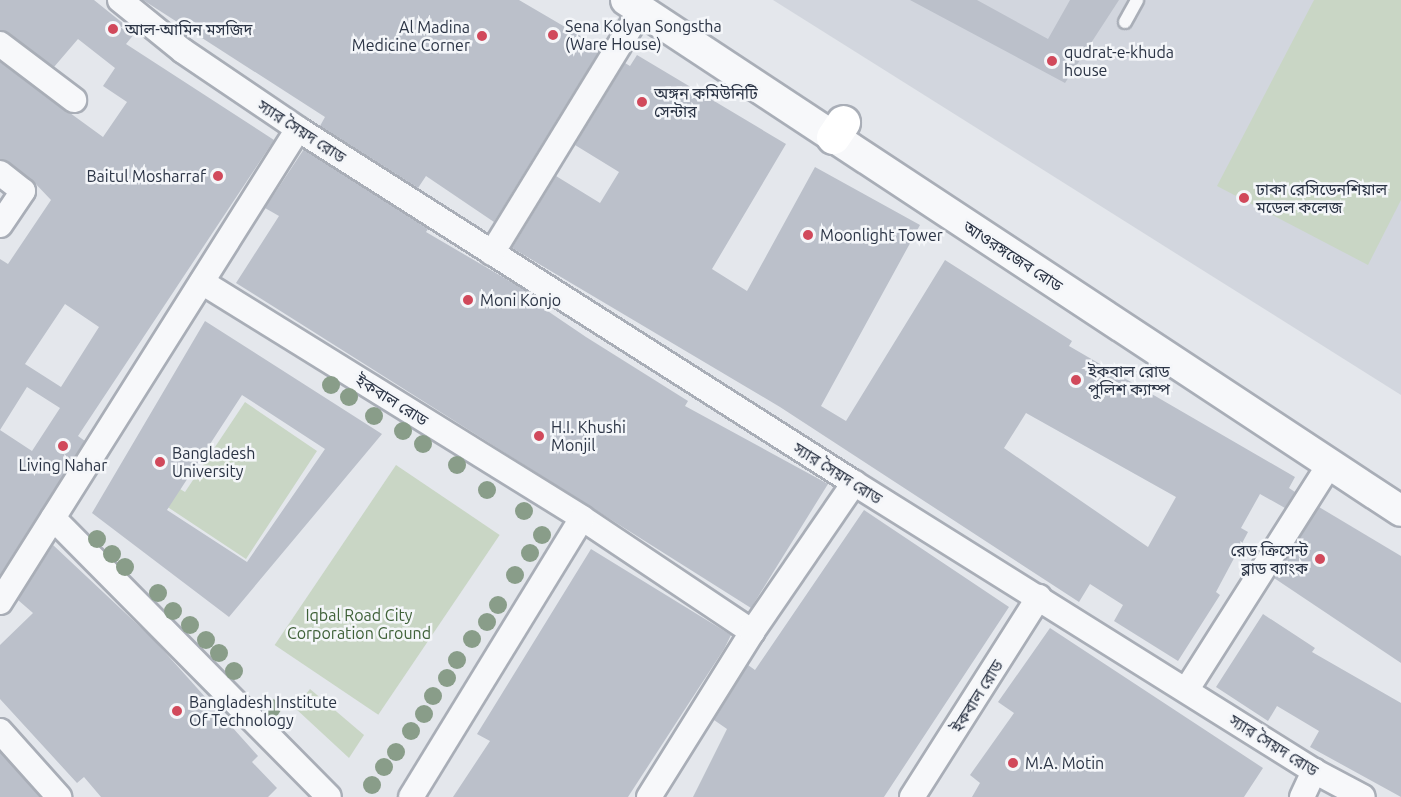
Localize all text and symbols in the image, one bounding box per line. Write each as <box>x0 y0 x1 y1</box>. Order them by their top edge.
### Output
place label: Sena Kolyan Songstha (Ware House) <box>565 16 722 54</box>
place label: Al Madina Medicine Corner <box>352 17 470 55</box>
place label: আল-আমিন মসজিদ <box>125 19 252 39</box>
marker: আল-আমিন মসজিদ <box>106 22 120 36</box>
marker: Sena Kolyan Songstha (Ware House) <box>546 28 560 42</box>
marker: Al Madina Medicine Corner <box>475 29 489 43</box>
place label: qudrat-e-khuda house <box>1064 42 1174 80</box>
marker: qudrat-e-khuda house <box>1045 54 1059 68</box>
place label: অঙ্গন কমিউনিটি সেন্টার <box>654 83 758 121</box>
street label: স্যার সৈয়দ রোড <box>254 95 350 167</box>
marker: অঙ্গন কমিউনিটি সেন্টার <box>635 95 649 109</box>
place label: Baitul Mosharraf <box>86 166 206 186</box>
marker: Baitul Mosharraf <box>211 169 225 183</box>
place label: ঢাকা রেসিডেনশিয়াল মডেল কলেজ <box>1256 179 1387 217</box>
marker: ঢাকা রেসিডেনশিয়াল মডেল কলেজ <box>1237 191 1251 205</box>
street label: আওরঙ্গজেব রোড <box>960 217 1066 295</box>
place label: Moonlight Tower <box>820 225 943 245</box>
marker: Moonlight Tower <box>801 228 815 242</box>
place label: Moni Konjo <box>480 290 561 310</box>
marker: Moni Konjo <box>461 293 475 307</box>
place label: ইকবাল রোড পুলিশ ক্যাম্প <box>1088 361 1170 399</box>
street label: ইকবাল রোড <box>352 370 432 430</box>
marker: ইকবাল রোড পুলিশ ক্যাম্প <box>1069 373 1083 387</box>
place label: H.I. Khushi Monjil <box>551 417 626 455</box>
marker: H.I. Khushi Monjil <box>532 429 546 443</box>
street label: স্যার সৈয়দ রোড <box>790 438 886 508</box>
marker: Living Nahar <box>56 439 70 453</box>
place label: Bangladesh University <box>172 443 255 481</box>
place label: Living Nahar <box>19 455 107 475</box>
marker: Bangladesh University <box>153 455 167 469</box>
place label: রেড ক্রিসেন্ট ব্লাড ব্যাংক <box>1231 540 1308 578</box>
marker: রেড ক্রিসেন্ট ব্লাড ব্যাংক <box>1313 552 1327 566</box>
park label: Iqbal Road City Corporation Ground <box>287 605 431 643</box>
street label: ইকবাল রোড <box>947 656 1007 736</box>
place label: Bangladesh Institute Of Technology <box>189 692 337 730</box>
marker: Bangladesh Institute Of Technology <box>170 704 184 718</box>
street label: স্যার সৈয়দ রোড <box>1226 710 1322 780</box>
place label: M.A. Motin <box>1025 753 1104 773</box>
marker: M.A. Motin <box>1006 756 1020 770</box>

